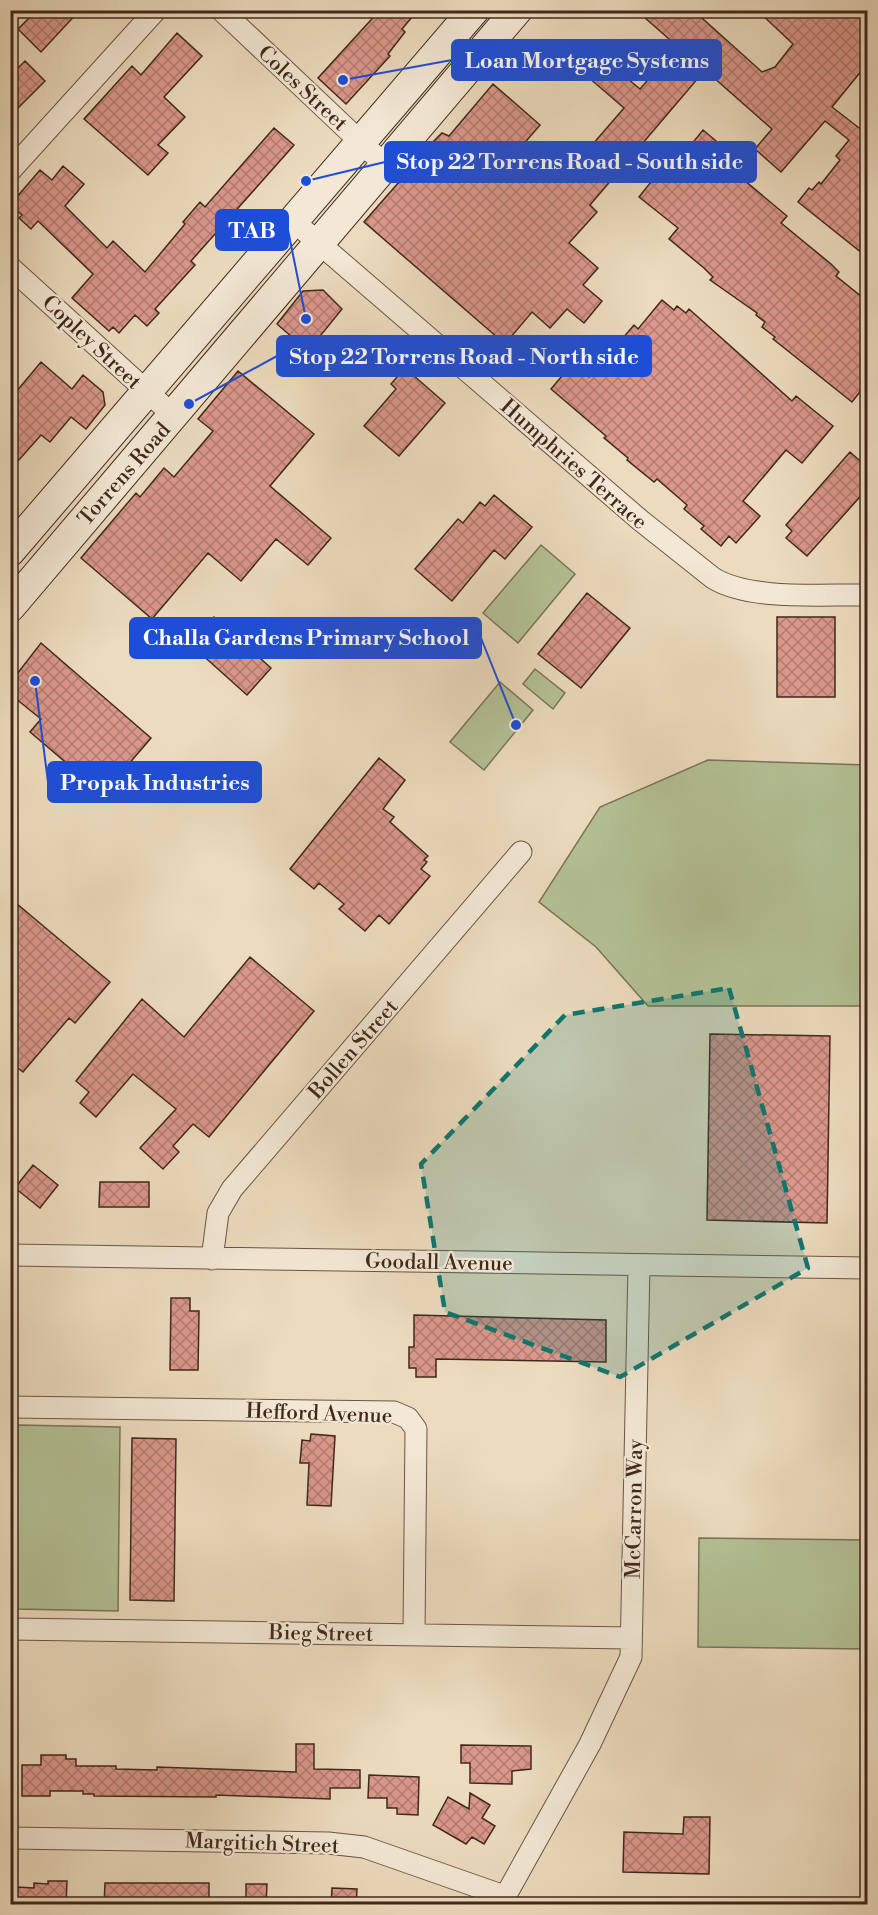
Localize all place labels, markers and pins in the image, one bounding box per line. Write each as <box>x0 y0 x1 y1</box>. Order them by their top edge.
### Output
callout: Loan Mortgage Systems <box>452 40 721 80</box>
callout: Stop 22 Torrens Road - South side <box>385 142 756 182</box>
callout: TAB <box>216 210 288 250</box>
callout: Stop 22 Torrens Road - North side <box>277 336 651 376</box>
callout: Challa Gardens Primary School <box>130 618 481 658</box>
callout: Propak Industries <box>48 762 261 802</box>

